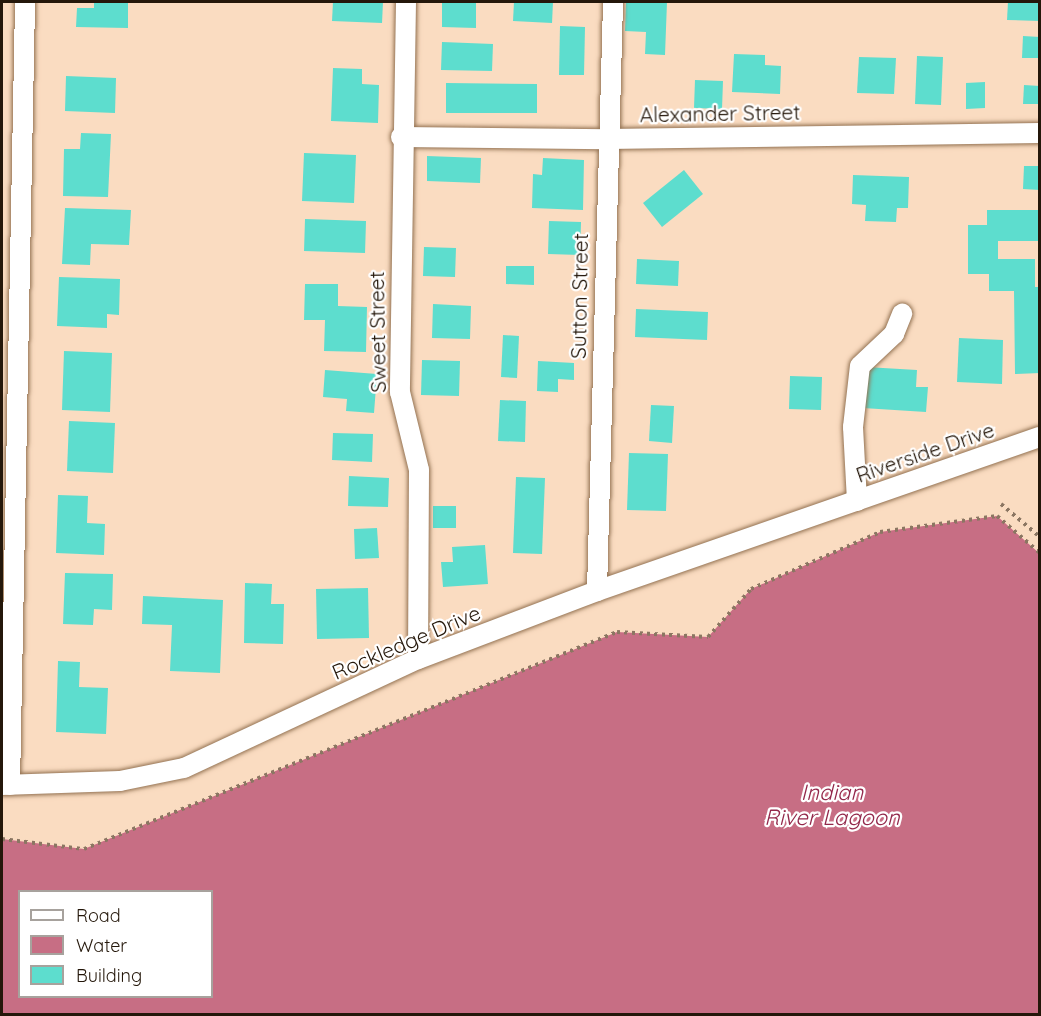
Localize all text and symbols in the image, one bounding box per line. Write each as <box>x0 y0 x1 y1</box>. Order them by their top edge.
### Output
street label: Alexander Street <box>639 99 801 127</box>
street label: Sutton Street <box>565 233 593 359</box>
street label: Sweet Street <box>363 271 391 393</box>
street label: Riverside Drive <box>852 417 998 487</box>
street label: Rockledge Drive <box>328 599 484 685</box>
water label: Indian River Lagoon <box>764 779 900 830</box>
legend <box>18 890 213 998</box>
text: Road <box>76 904 121 927</box>
text: Water <box>76 934 127 957</box>
text: Building <box>76 964 142 987</box>

